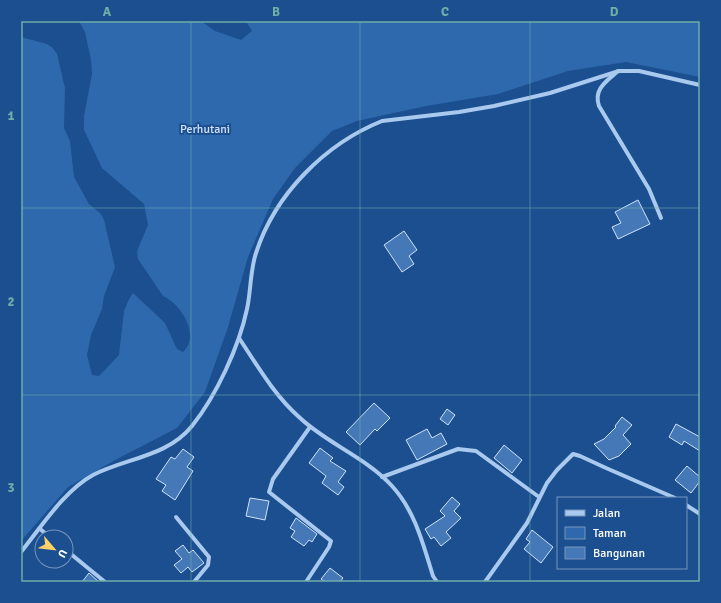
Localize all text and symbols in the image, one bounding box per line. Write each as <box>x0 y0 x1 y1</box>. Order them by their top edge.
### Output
text: A <box>103 4 112 20</box>
text: B <box>272 4 280 20</box>
text: C <box>441 4 449 20</box>
text: D <box>610 4 619 20</box>
text: 1 <box>7 108 15 124</box>
park label: Perhutani <box>180 122 230 137</box>
text: 2 <box>7 294 15 310</box>
text: 3 <box>7 480 15 496</box>
legend <box>557 497 687 569</box>
text: Jalan <box>593 506 620 521</box>
text: Taman <box>593 526 626 541</box>
north arrow <box>34 529 74 569</box>
text: Bangunan <box>593 546 645 561</box>
text: U <box>55 547 70 560</box>

